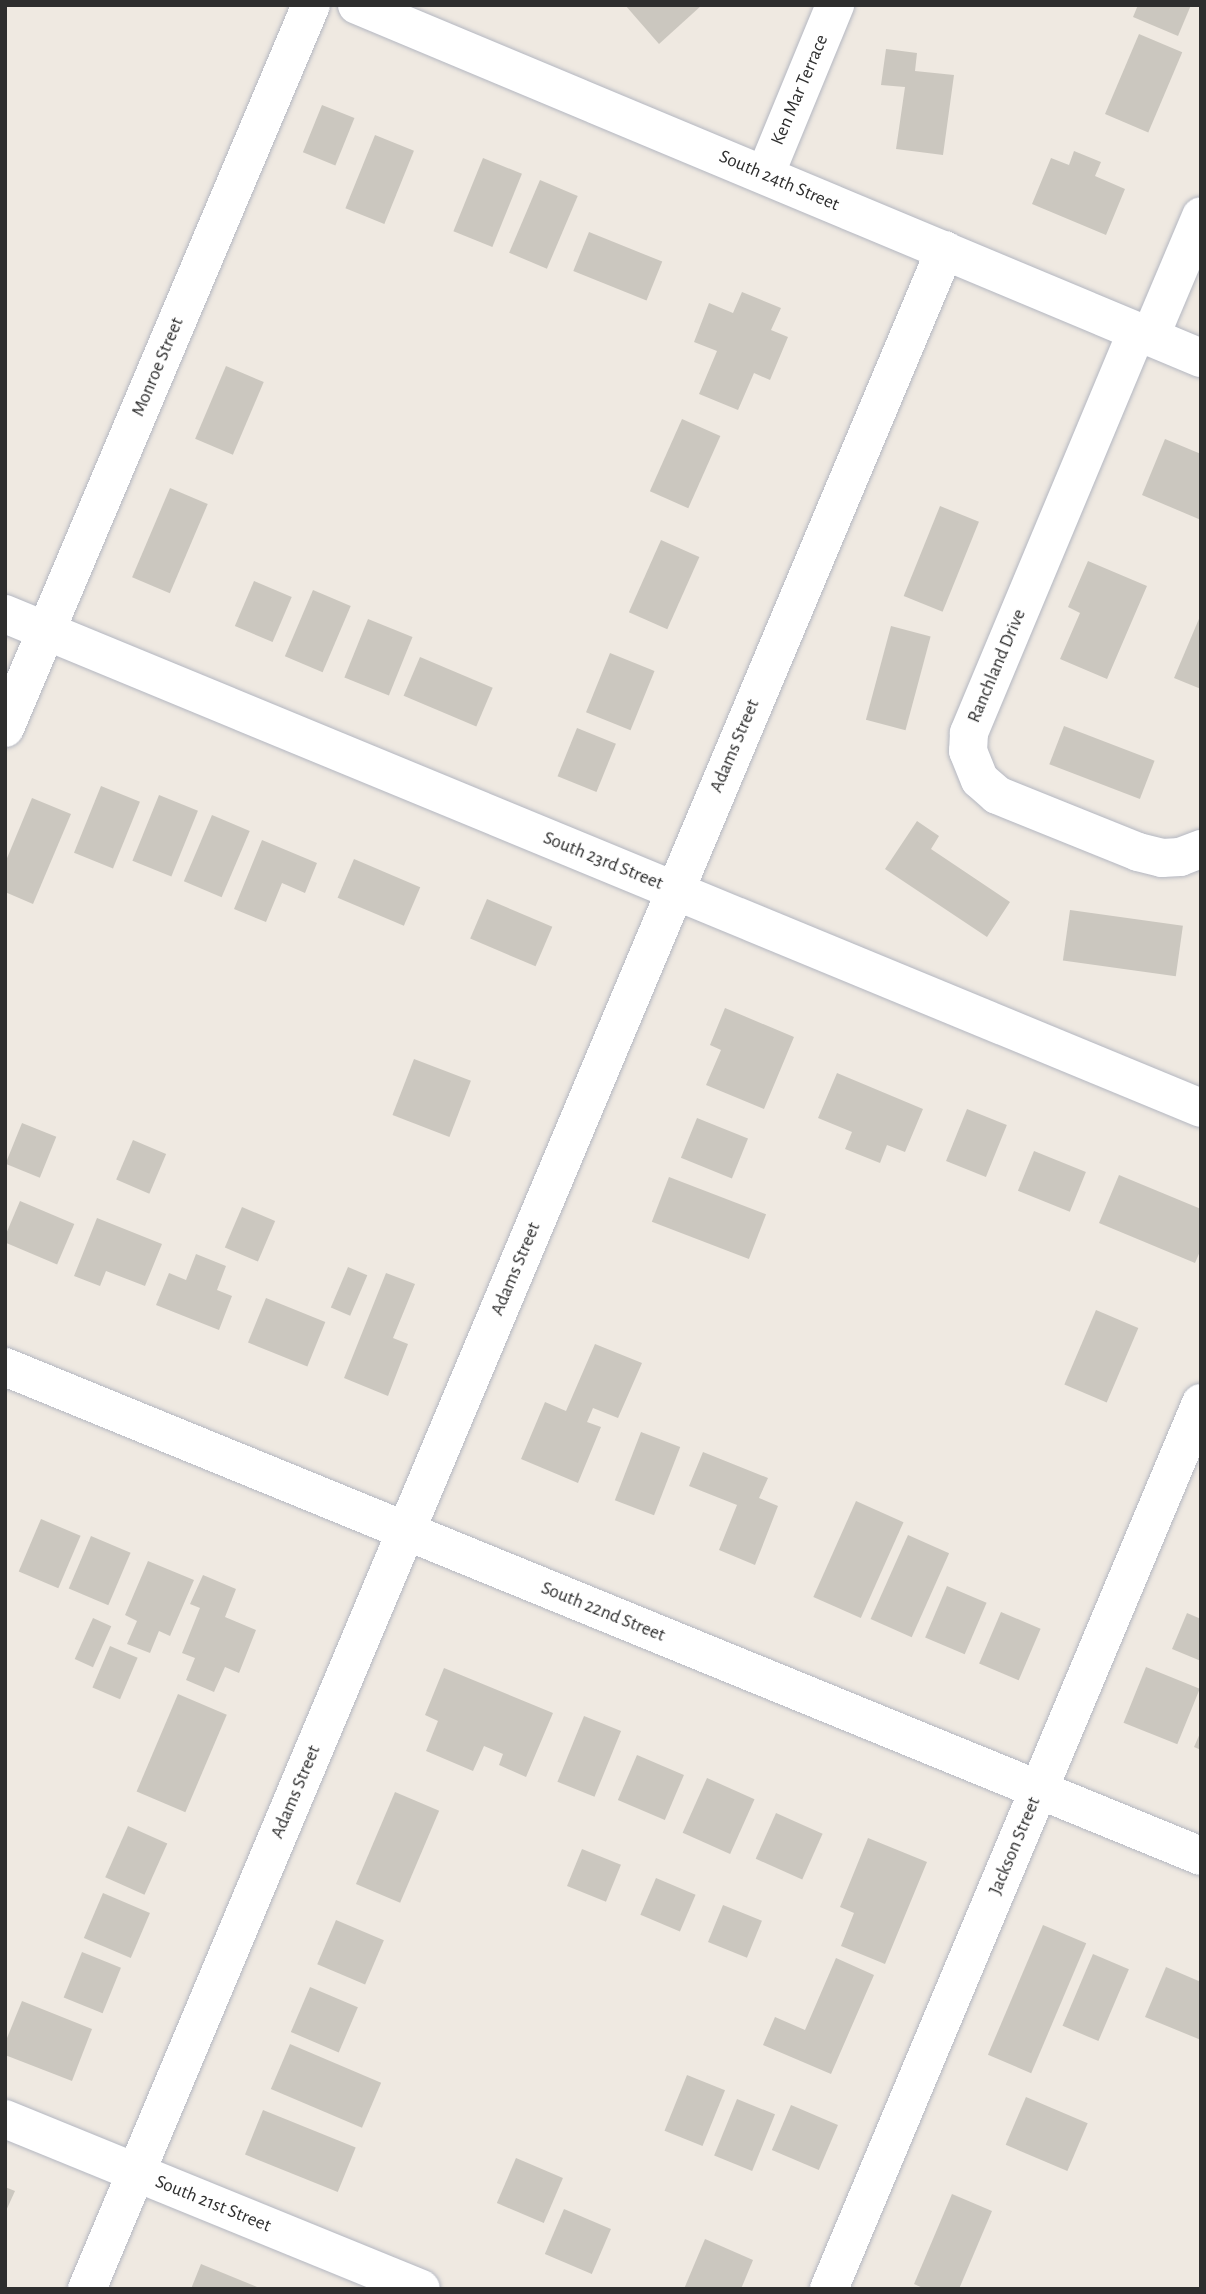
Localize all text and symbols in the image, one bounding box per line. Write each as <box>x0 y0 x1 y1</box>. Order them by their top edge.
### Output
street label: Ken Mar Terrace <box>766 31 834 149</box>
street label: South 24th Street <box>716 145 842 217</box>
street label: Monroe Street <box>127 314 189 420</box>
street label: Ranchland Drive <box>963 606 1031 726</box>
street label: Adams Street <box>705 696 765 796</box>
street label: South 23rd Street <box>540 827 666 895</box>
street label: Adams Street <box>486 1219 546 1319</box>
street label: South 22nd Street <box>538 1577 668 1647</box>
street label: Adams Street <box>266 1742 326 1842</box>
street label: Jackson Street <box>984 1794 1046 1898</box>
street label: South 21st Street <box>152 2170 274 2238</box>

